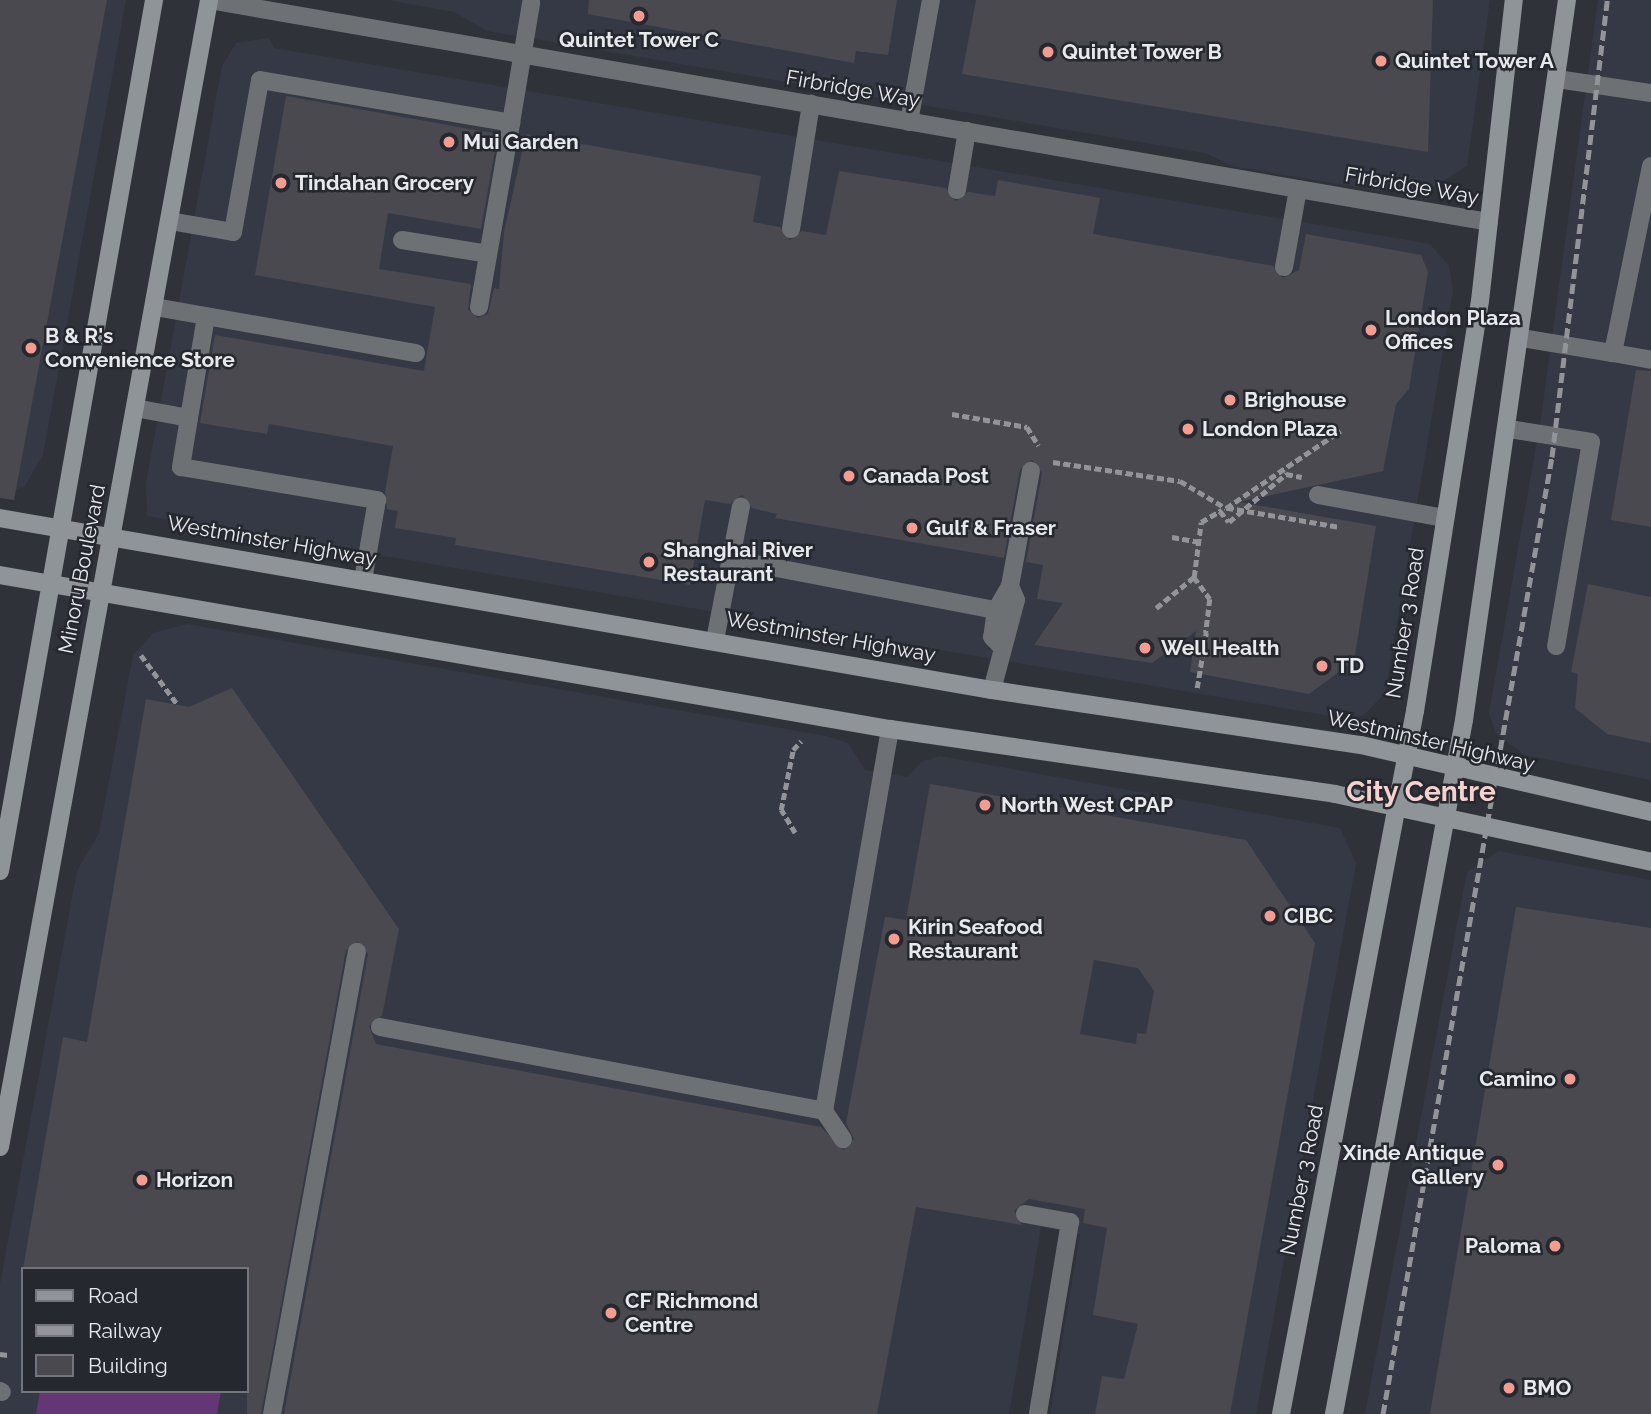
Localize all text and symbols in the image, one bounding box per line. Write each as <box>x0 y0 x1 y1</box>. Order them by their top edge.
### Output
marker: Quintet Tower C <box>631 8 647 24</box>
place label: Quintet Tower C <box>559 27 719 53</box>
place label: Quintet Tower B <box>1062 39 1223 65</box>
marker: Quintet Tower B <box>1040 44 1056 60</box>
place label: Quintet Tower A <box>1395 48 1556 74</box>
marker: Quintet Tower A <box>1373 53 1389 69</box>
street label: Firbridge Way <box>784 65 922 113</box>
place label: Mui Garden <box>463 129 579 155</box>
marker: Mui Garden <box>441 134 457 150</box>
street label: Firbridge Way <box>1343 162 1481 210</box>
place label: Tindahan Grocery <box>295 170 474 196</box>
marker: Tindahan Grocery <box>273 175 289 191</box>
place label: London Plaza Offices <box>1385 305 1521 355</box>
marker: London Plaza Offices <box>1363 322 1379 338</box>
place label: B & R's Convenience Store <box>45 323 235 373</box>
marker: B & R's Convenience Store <box>23 340 39 356</box>
place label: Brighouse <box>1244 387 1346 413</box>
marker: Brighouse <box>1222 392 1238 408</box>
place label: London Plaza <box>1202 416 1338 442</box>
marker: London Plaza <box>1180 421 1196 437</box>
place label: Canada Post <box>863 463 989 489</box>
marker: Canada Post <box>841 468 857 484</box>
street label: Minoru Boulevard <box>53 482 111 656</box>
street label: Westminster Highway <box>165 510 379 572</box>
place label: Gulf & Fraser <box>926 515 1056 541</box>
marker: Gulf & Fraser <box>904 520 920 536</box>
place label: Shanghai River Restaurant <box>663 537 813 587</box>
street label: Number 3 Road <box>1381 546 1429 700</box>
marker: Shanghai River Restaurant <box>641 554 657 570</box>
street label: Westminster Highway <box>724 606 938 668</box>
place label: Well Health <box>1161 635 1280 661</box>
marker: Well Health <box>1135 638 1155 658</box>
place label: TD <box>1336 653 1364 679</box>
marker: TD <box>1314 658 1330 674</box>
street label: Westminster Highway <box>1325 705 1537 777</box>
district label: City Centre <box>1346 775 1496 809</box>
place label: North West CPAP <box>1001 792 1174 818</box>
marker: North West CPAP <box>975 795 995 815</box>
place label: CIBC <box>1284 903 1333 929</box>
marker: CIBC <box>1262 908 1278 924</box>
place label: Kirin Seafood Restaurant <box>908 914 1043 964</box>
marker: Kirin Seafood Restaurant <box>886 931 902 947</box>
place label: Camino <box>1479 1066 1556 1092</box>
marker: Camino <box>1562 1071 1578 1087</box>
street label: Number 3 Road <box>1275 1103 1329 1257</box>
place label: Xinde Antique Gallery <box>1342 1140 1484 1190</box>
marker: Xinde Antique Gallery <box>1490 1157 1506 1173</box>
place label: Horizon <box>156 1167 233 1193</box>
marker: Horizon <box>134 1172 150 1188</box>
place label: Paloma <box>1465 1233 1541 1259</box>
marker: Paloma <box>1547 1238 1563 1254</box>
legend <box>21 1267 248 1393</box>
text: Road <box>88 1283 138 1308</box>
place label: CF Richmond Centre <box>625 1288 759 1338</box>
marker: CF Richmond Centre <box>603 1305 619 1321</box>
text: Railway <box>88 1318 162 1343</box>
text: Building <box>88 1353 168 1378</box>
place label: BMO <box>1523 1375 1571 1401</box>
marker: BMO <box>1501 1380 1517 1396</box>

